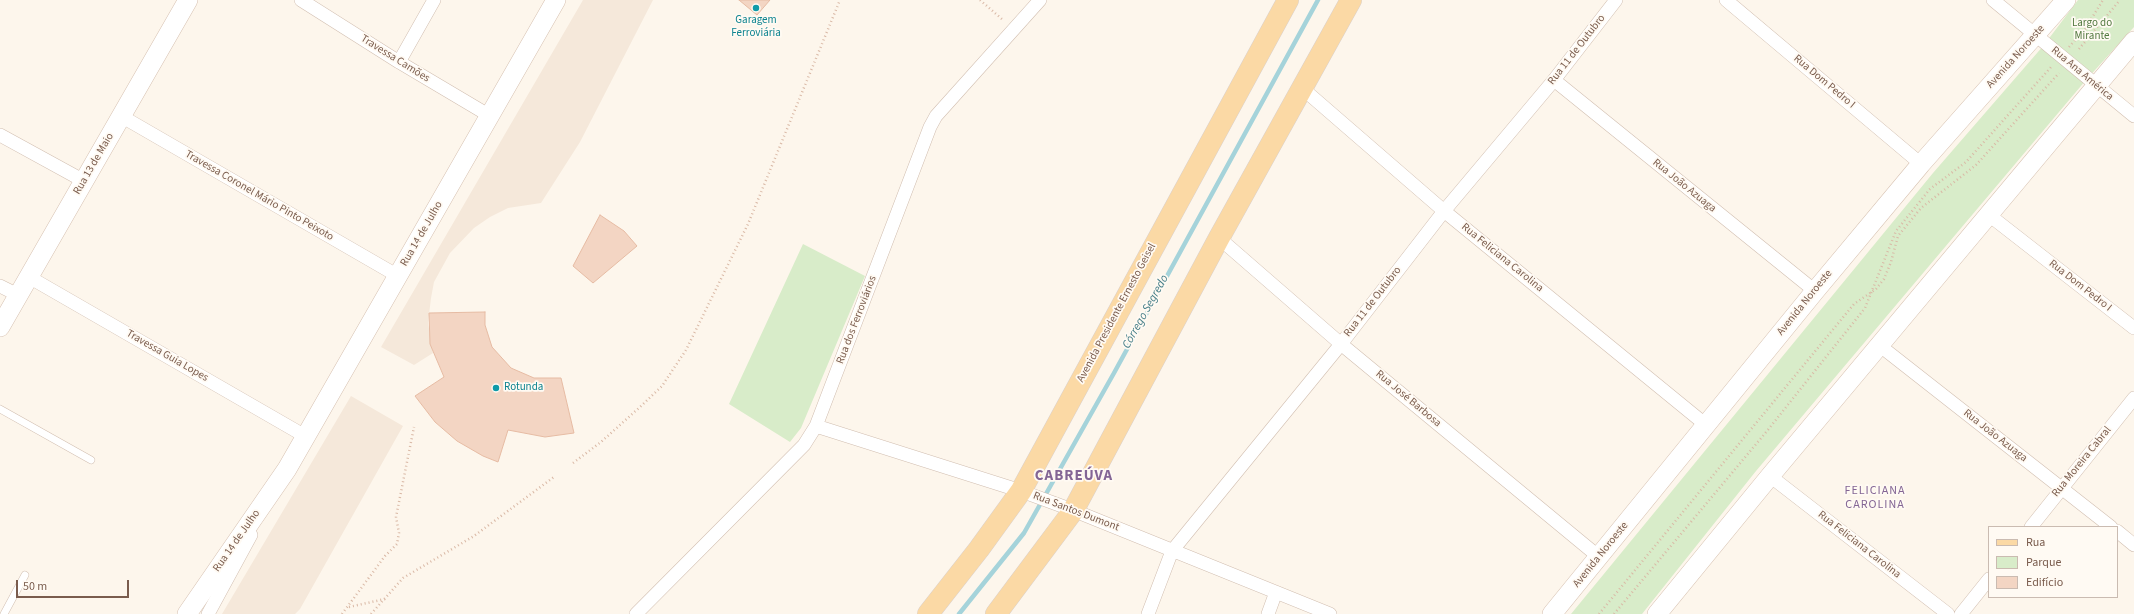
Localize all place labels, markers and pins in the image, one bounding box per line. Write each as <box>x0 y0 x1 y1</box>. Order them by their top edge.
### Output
marker: Garagem Ferroviária <box>751 3 761 13</box>
place label: Garagem Ferroviária <box>731 14 781 40</box>
place label: Rotunda <box>504 381 543 395</box>
marker: Rotunda <box>491 383 501 393</box>

